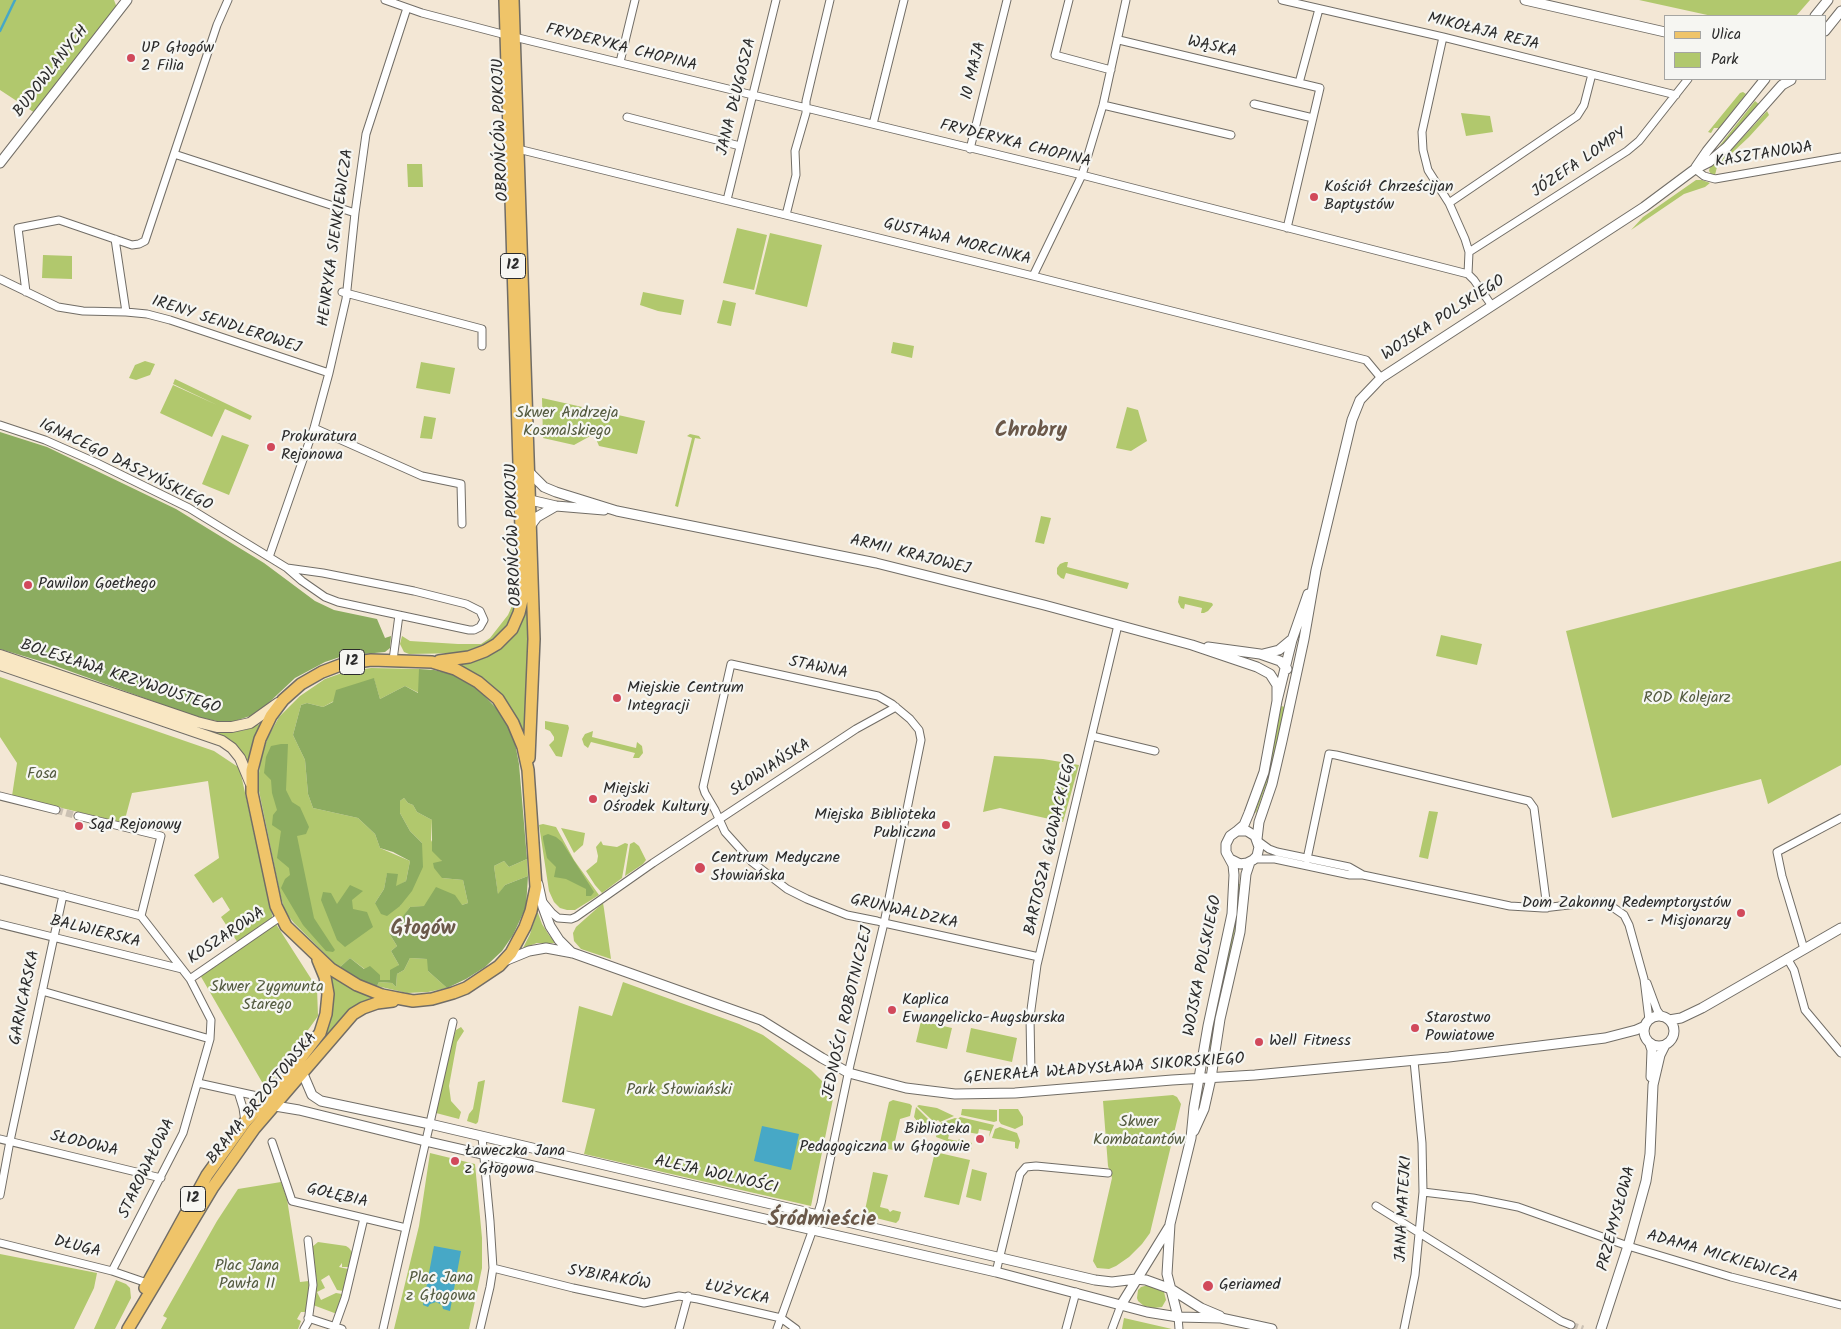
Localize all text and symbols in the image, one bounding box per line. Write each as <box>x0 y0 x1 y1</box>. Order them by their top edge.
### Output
street label: MIKOŁAJA REJA <box>1425 10 1541 56</box>
legend <box>1664 15 1826 80</box>
street label: FRYDERYKA CHOPINA <box>543 21 699 77</box>
street label: BUDOWLANYCH <box>10 22 94 122</box>
text: Ulica <box>1711 23 1741 47</box>
street label: WĄSKA <box>1186 33 1238 63</box>
street label: JANA DŁUGOSZA <box>714 36 762 158</box>
place label: UP Głogów 2 Filia <box>141 39 214 77</box>
street label: 10 MAJA <box>959 40 991 102</box>
text: Park <box>1711 48 1738 72</box>
marker: UP Głogów 2 Filia <box>125 52 137 64</box>
street label: OBROŃCÓW POKOJU <box>490 58 514 202</box>
street label: FRYDERYKA CHOPINA <box>937 117 1093 173</box>
street label: JÓZEFA LOMPY <box>1529 125 1631 203</box>
street label: KASZTANOWA <box>1714 139 1814 173</box>
street label: HENRYKA SIENKIEWICZA <box>315 148 359 328</box>
place label: Kościół Chrześcijan Baptystów <box>1324 178 1453 216</box>
marker: Kościół Chrześcijan Baptystów <box>1308 191 1320 203</box>
street label: GUSTAWA MORCINKA <box>881 215 1033 271</box>
road number: 12 <box>500 254 526 278</box>
street label: WOJSKA POLSKIEGO <box>1379 272 1509 366</box>
street label: IRENY SENDLEROWEJ <box>149 293 303 359</box>
park label: Skwer Andrzeja Kosmalskiego <box>515 404 619 442</box>
street label: IGNACEGO DASZYŃSKIEGO <box>35 416 215 516</box>
district label: Chrobry <box>995 419 1067 445</box>
place label: Prokuratura Rejonowa <box>281 428 357 466</box>
marker: Prokuratura Rejonowa <box>265 441 277 453</box>
street label: OBROŃCÓW POKOJU <box>503 463 527 607</box>
street label: ARMII KRAJOWEJ <box>848 532 972 580</box>
place label: Pawilon Goethego <box>38 575 156 595</box>
marker: Pawilon Goethego <box>22 579 34 591</box>
street label: BOLESŁAWA KRZYWOUSTEGO <box>18 637 222 719</box>
road number: 12 <box>340 650 364 674</box>
street label: STAWNA <box>787 653 849 685</box>
place label: Miejskie Centrum Integracji <box>627 679 744 717</box>
park label: ROD Kolejarz <box>1643 689 1731 709</box>
marker: Miejskie Centrum Integracji <box>611 692 623 704</box>
street label: SŁOWIAŃSKA <box>727 736 815 802</box>
street label: BARTOSZA GŁOWACKIEGO <box>1022 753 1082 937</box>
park label: Fosa <box>27 765 57 785</box>
place label: Miejski Ośrodek Kultury <box>603 780 709 818</box>
marker: Miejski Ośrodek Kultury <box>587 793 599 805</box>
place label: Miejska Biblioteka Publiczna <box>814 806 936 844</box>
place label: Sąd Rejonowy <box>89 816 181 836</box>
marker: Miejska Biblioteka Publiczna <box>940 819 952 831</box>
marker: Sąd Rejonowy <box>73 820 85 832</box>
place label: Centrum Medyczne Słowiańska <box>711 849 840 887</box>
marker: Centrum Medyczne Słowiańska <box>693 861 707 875</box>
street label: GRUNWALDZKA <box>848 891 960 935</box>
street label: WOJSKA POLSKIEGO <box>1181 894 1227 1038</box>
place label: Dom Zakonny Redemptorystów - Misjonarzy <box>1522 894 1731 932</box>
street label: KOSZAROWA <box>185 904 269 970</box>
marker: Dom Zakonny Redemptorystów - Misjonarzy <box>1735 907 1747 919</box>
street label: BALWIERSKA <box>48 912 142 954</box>
district label: Głogów <box>391 917 455 943</box>
street label: JEDNOŚCI ROBOTNICZEJ <box>820 925 878 1101</box>
street label: GARNCARSKA <box>7 949 45 1047</box>
park label: Skwer Zygmunta Starego <box>210 978 324 1016</box>
place label: Kaplica Ewangelicko-Augsburska <box>902 991 1065 1029</box>
marker: Kaplica Ewangelicko-Augsburska <box>886 1004 898 1016</box>
place label: Starostwo Powiatowe <box>1425 1009 1494 1047</box>
marker: Starostwo Powiatowe <box>1409 1022 1421 1034</box>
street label: BRAMA BRZOSTOWSKA <box>204 1029 322 1169</box>
place label: Well Fitness <box>1269 1032 1351 1052</box>
marker: Well Fitness <box>1253 1036 1265 1048</box>
street label: GENERAŁA WŁADYSŁAWA SIKORSKIEGO <box>963 1051 1245 1089</box>
park label: Park Słowiański <box>626 1081 732 1101</box>
park label: Skwer Kombatantów <box>1093 1113 1185 1151</box>
street label: STAROWAŁOWA <box>116 1116 180 1222</box>
place label: Biblioteka Pedagogiczna w Głogowie <box>799 1120 970 1158</box>
street label: SŁODOWA <box>48 1128 120 1162</box>
marker: Biblioteka Pedagogiczna w Głogowie <box>974 1133 986 1145</box>
place label: Ławeczka Jana z Głogowa <box>465 1142 565 1180</box>
street label: ALEJA WOLNOŚCI <box>652 1152 780 1200</box>
marker: Ławeczka Jana z Głogowa <box>449 1155 461 1167</box>
street label: JANA MATEJKI <box>1393 1155 1417 1263</box>
street label: PRZEMYSŁOWA <box>1595 1164 1641 1274</box>
street label: GOŁĘBIA <box>305 1181 369 1213</box>
road number: 12 <box>180 1186 206 1212</box>
district label: Śródmieście <box>768 1208 876 1234</box>
street label: ADAMA MICKIEWICZA <box>1644 1227 1800 1289</box>
street label: DŁUGA <box>52 1233 102 1263</box>
park label: Plac Jana Pawła II <box>215 1257 279 1295</box>
street label: SYBIRAKÓW <box>566 1262 652 1296</box>
park label: Plac Jana z Głogowa <box>406 1269 476 1307</box>
place label: Geriamed <box>1219 1276 1281 1296</box>
street label: ŁUŻYCKA <box>703 1277 771 1311</box>
marker: Geriamed <box>1201 1279 1215 1293</box>

